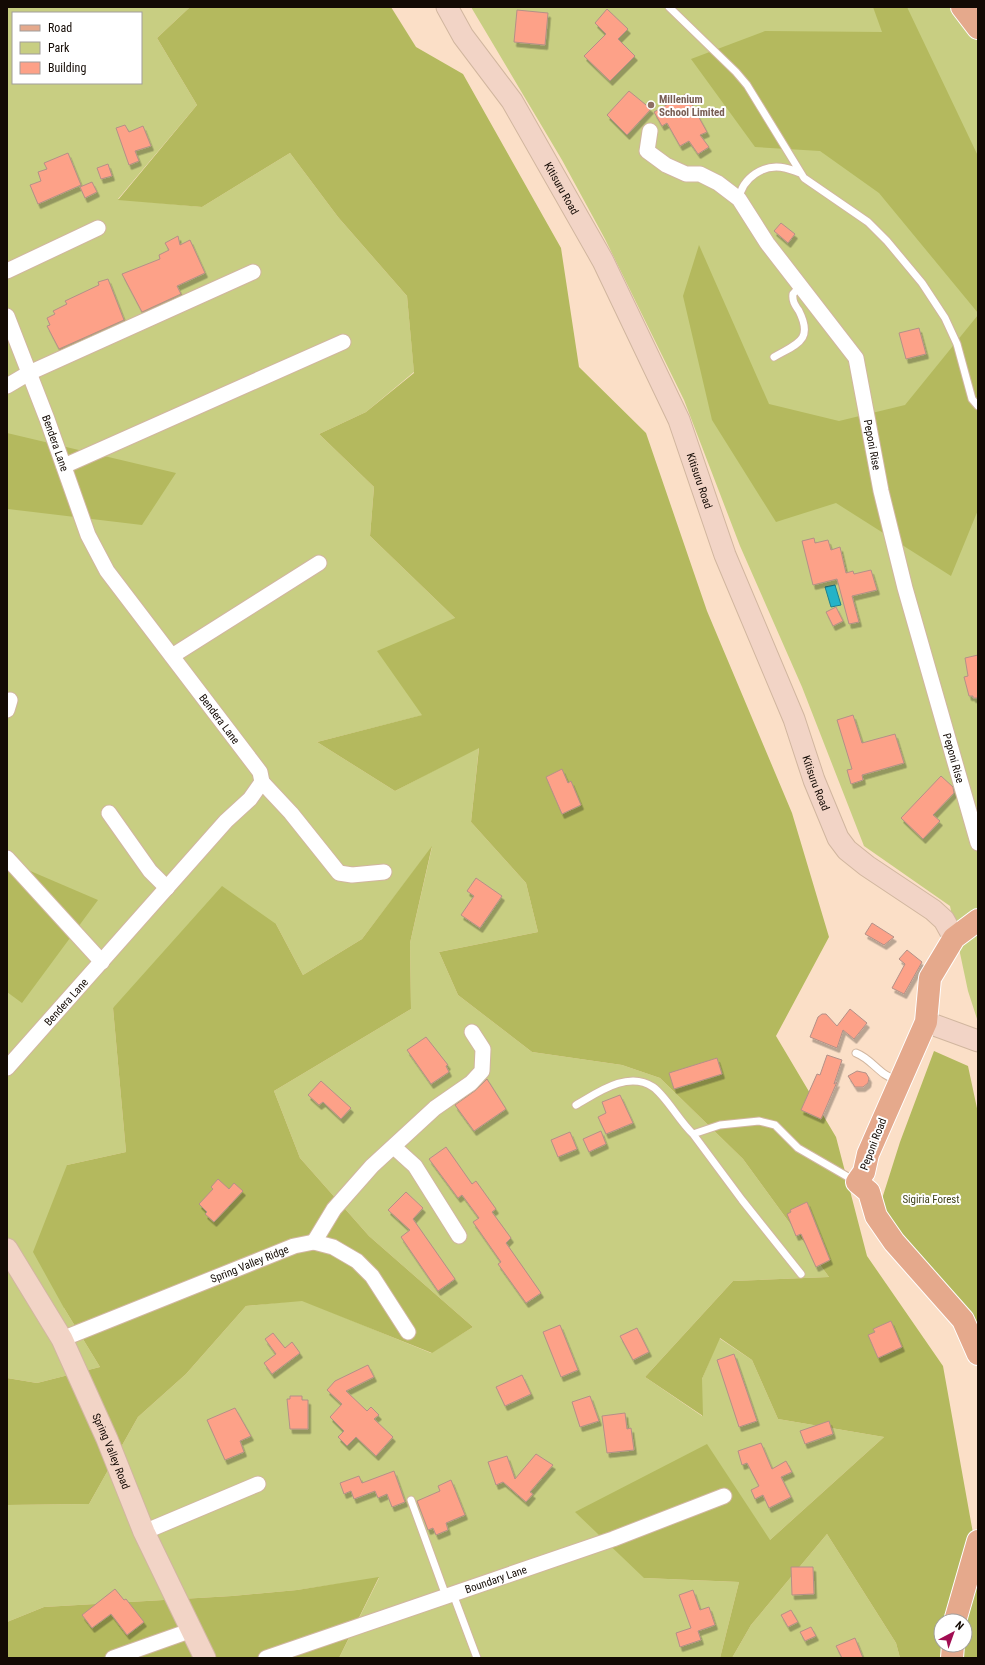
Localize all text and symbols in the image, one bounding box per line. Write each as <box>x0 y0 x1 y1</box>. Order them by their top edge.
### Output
legend <box>12 12 142 84</box>
text: Road <box>48 21 72 35</box>
text: Park <box>48 41 70 55</box>
text: Building <box>48 61 86 75</box>
place label: Millenium School Limited <box>659 93 725 119</box>
marker: Millenium School Limited <box>646 100 656 110</box>
street label: Kitisuru Road <box>541 160 581 217</box>
street label: Bendera Lane <box>39 413 71 473</box>
street label: Peponi Rise <box>861 418 883 471</box>
street label: Kitisuru Road <box>684 451 715 510</box>
street label: Bendera Lane <box>196 692 242 747</box>
street label: Peponi Rise <box>940 732 966 785</box>
street label: Kitisuru Road <box>799 754 832 813</box>
street label: Bendera Lane <box>42 976 91 1029</box>
street label: Peponi Road <box>858 1116 889 1172</box>
park label: Sigiria Forest <box>902 1193 960 1206</box>
street label: Spring Valley Ridge <box>209 1243 291 1286</box>
street label: Spring Valley Road <box>89 1411 132 1491</box>
street label: Boundary Lane <box>463 1563 529 1596</box>
north arrow <box>933 1613 973 1653</box>
text: N <box>952 1619 966 1633</box>

